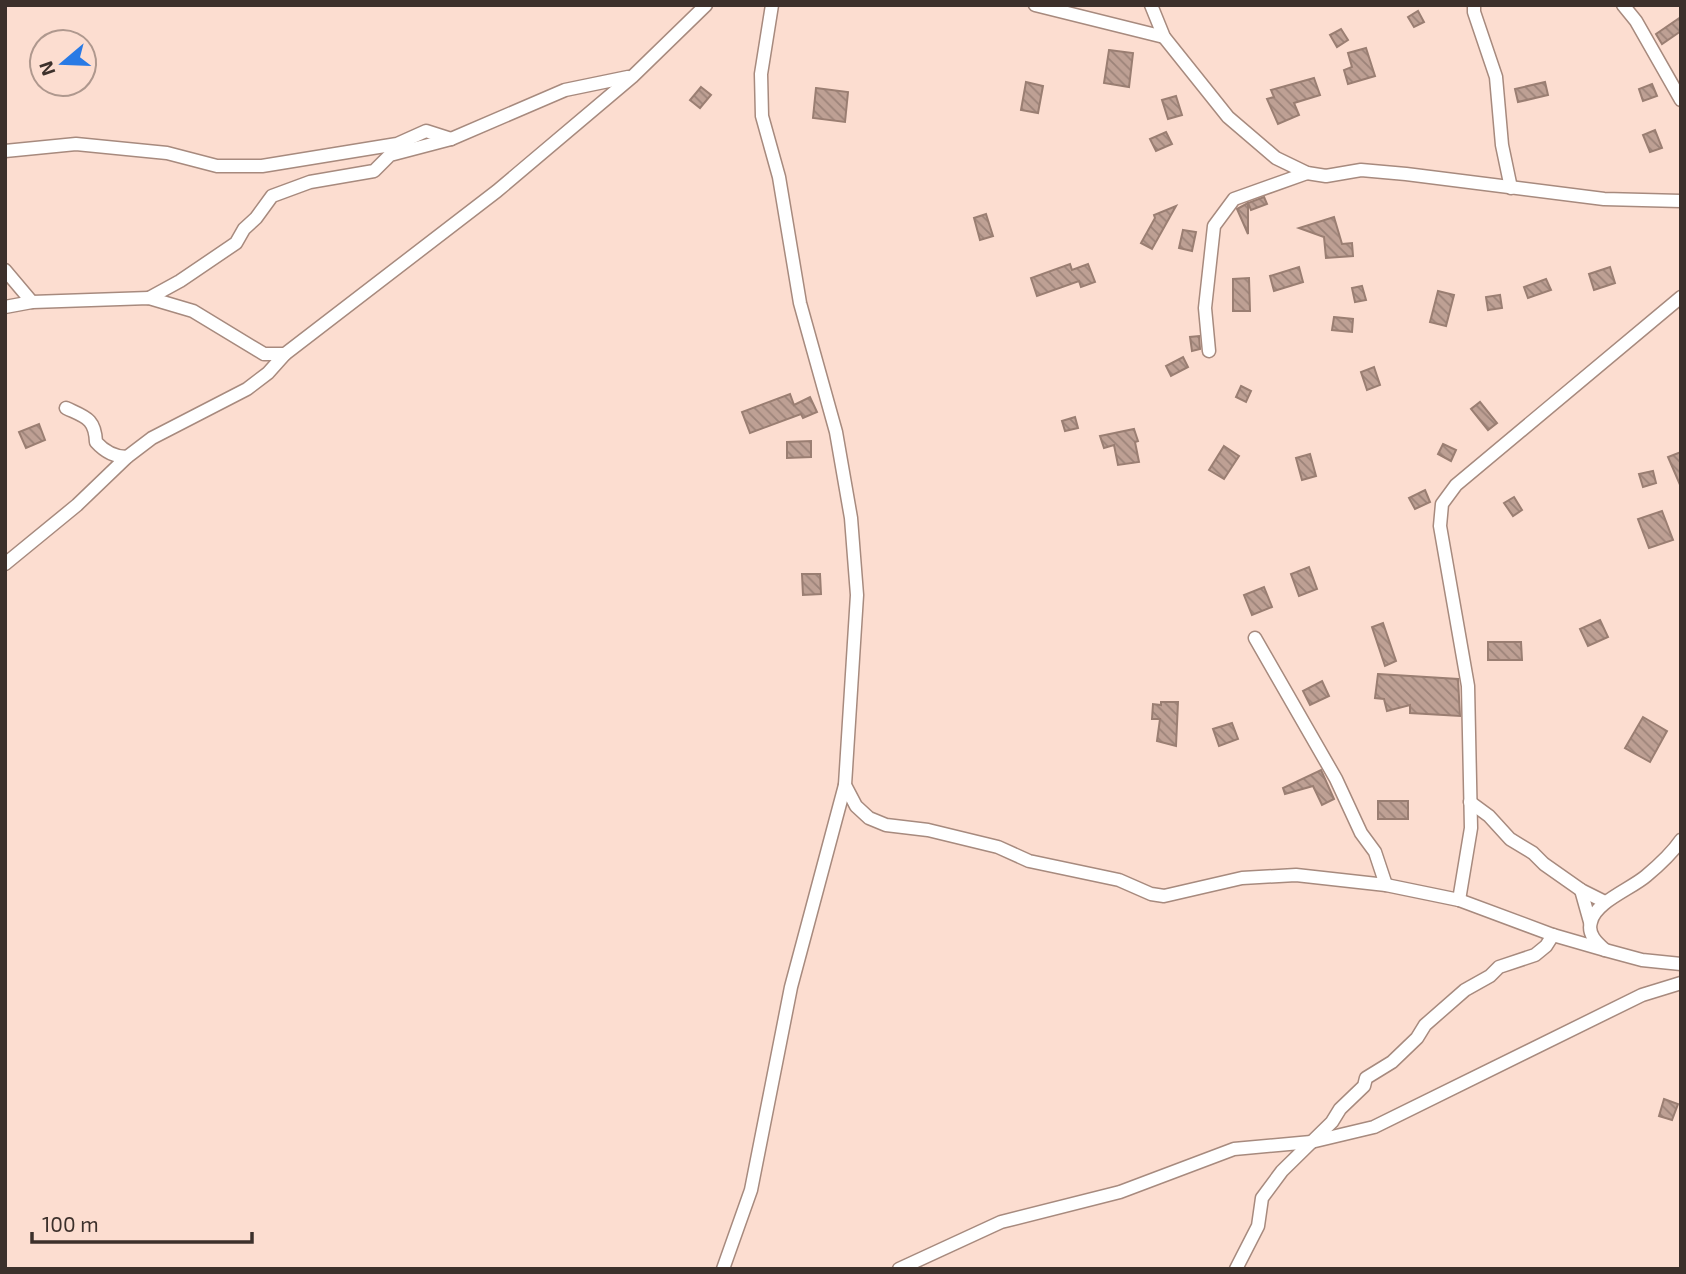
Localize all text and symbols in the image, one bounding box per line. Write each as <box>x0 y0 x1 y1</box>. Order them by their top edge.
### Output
north arrow <box>28 28 98 98</box>
text: N <box>33 58 60 79</box>
scale bar <box>32 1200 252 1244</box>
text: 100 m <box>42 1211 99 1236</box>

